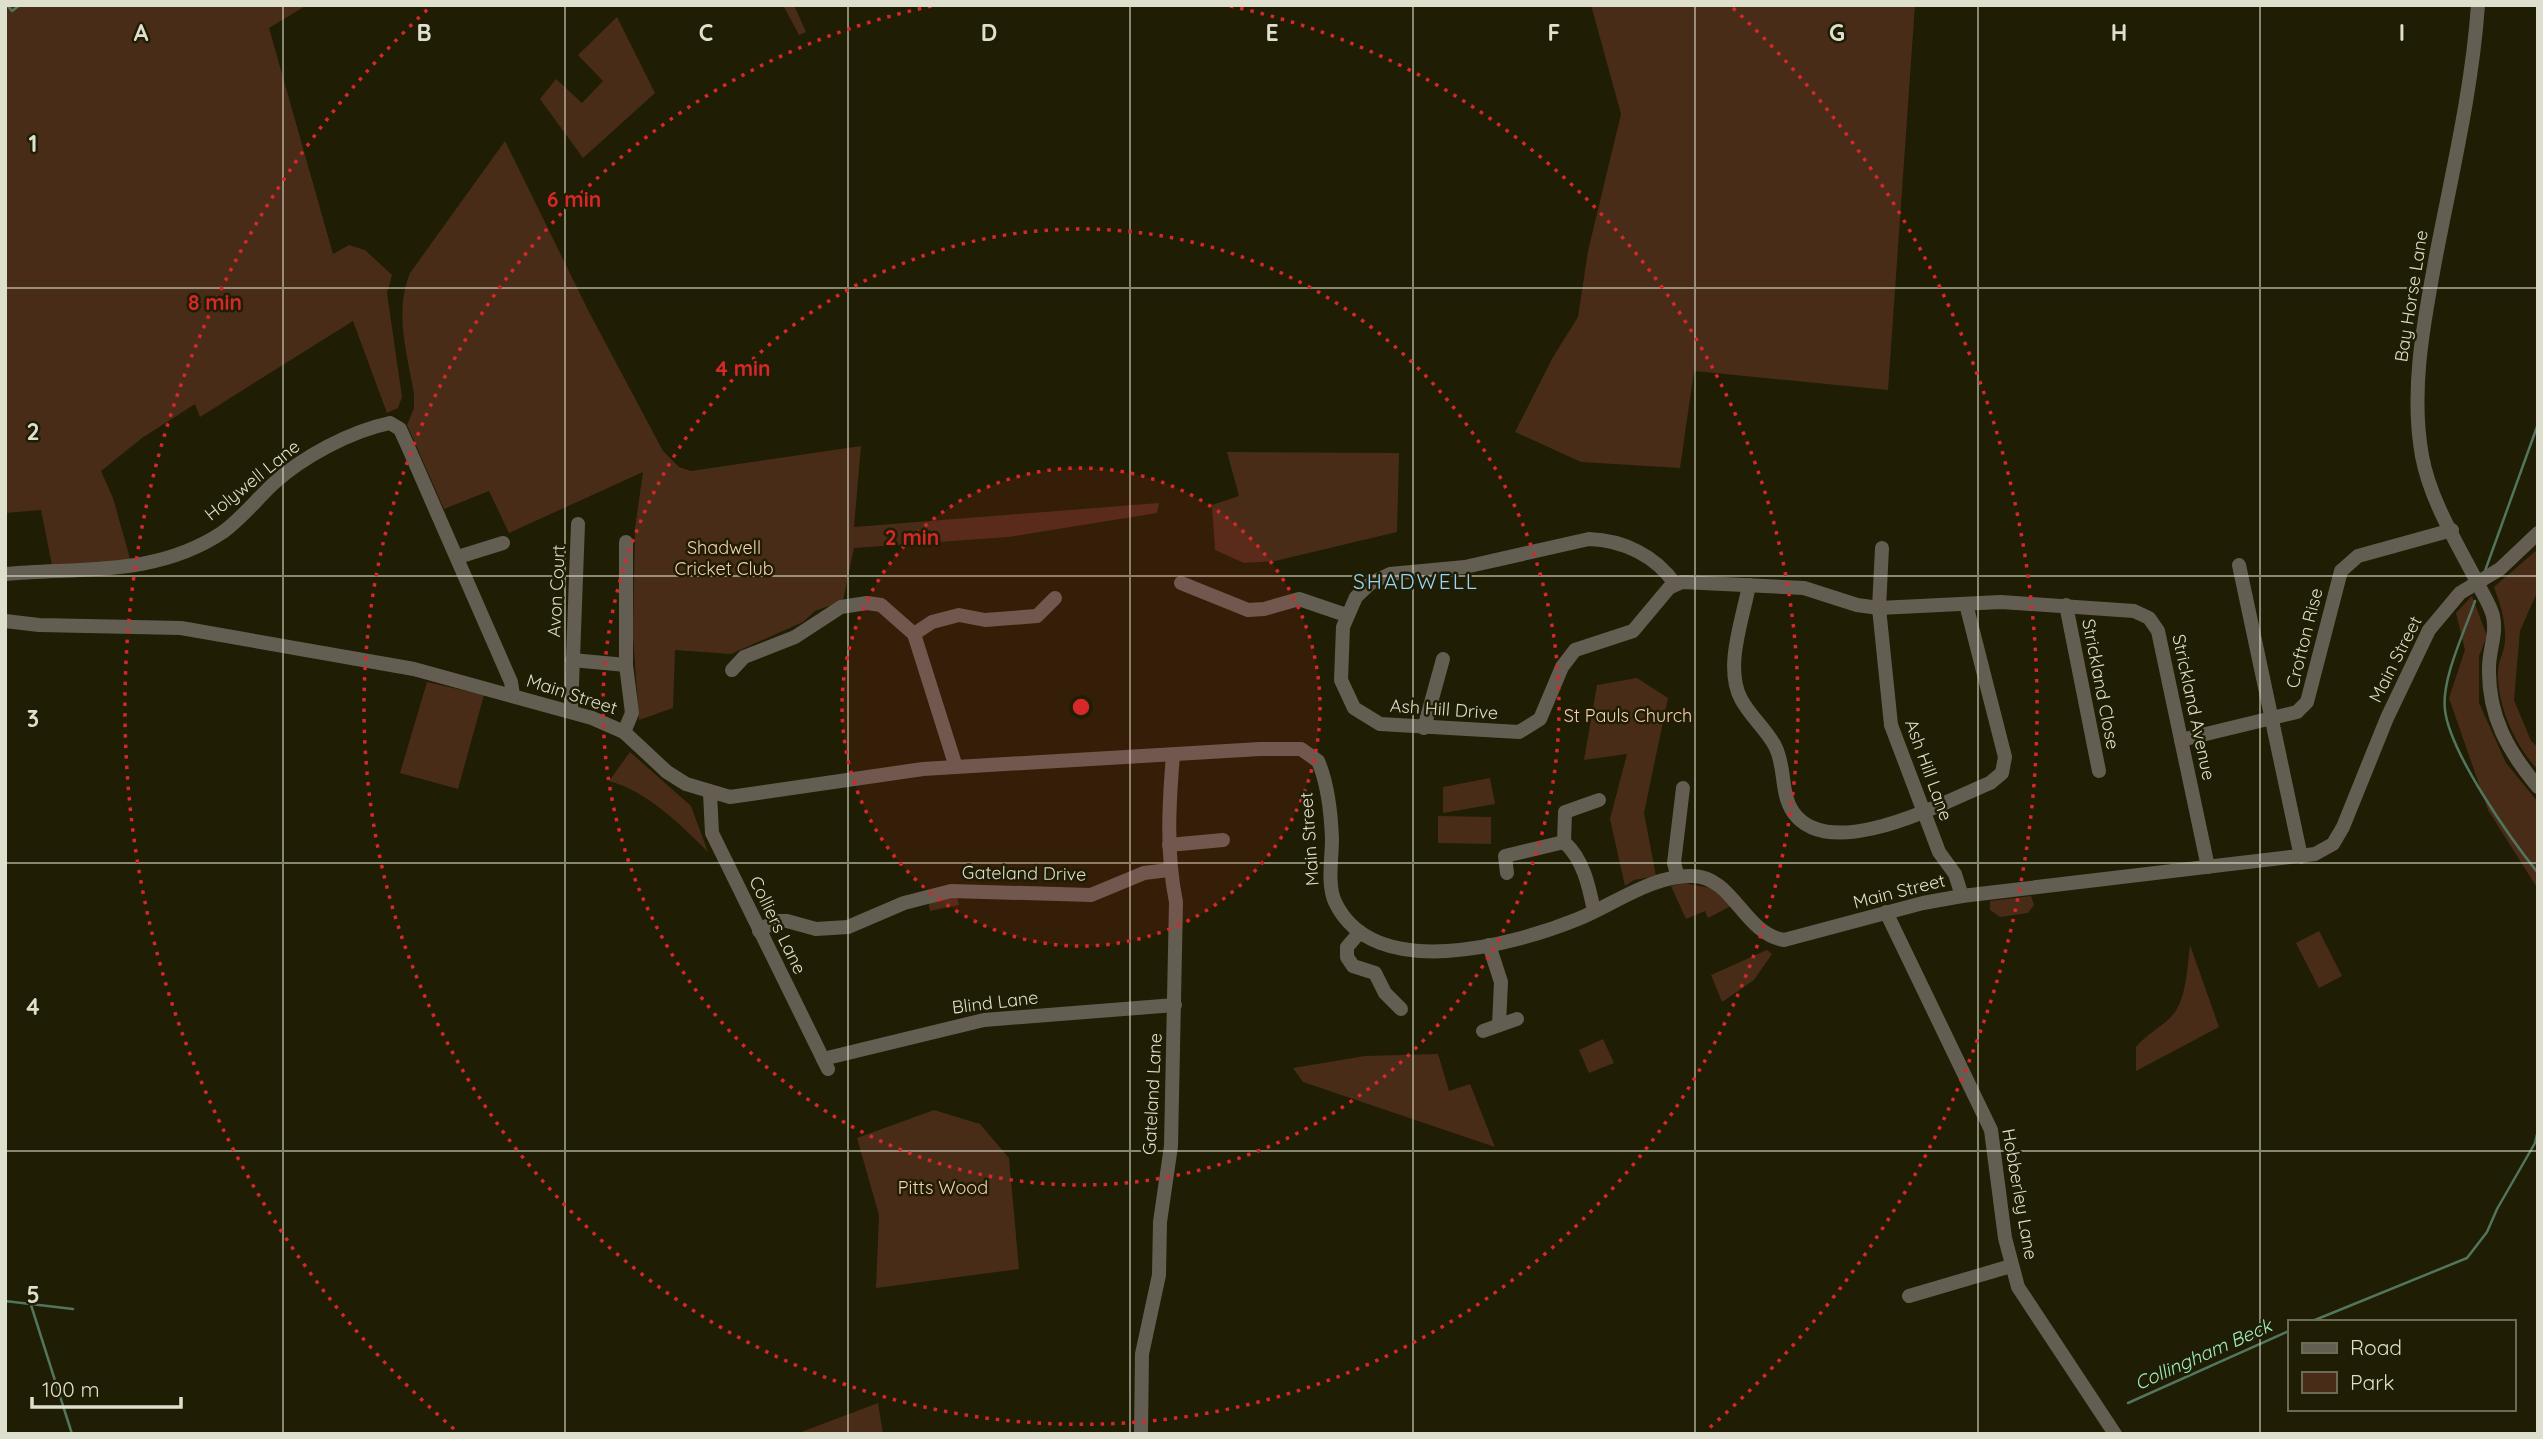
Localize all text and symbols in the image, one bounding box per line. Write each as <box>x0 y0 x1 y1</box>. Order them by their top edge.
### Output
text: A <box>134 18 149 47</box>
text: B <box>416 18 432 47</box>
text: C <box>699 18 713 47</box>
text: D <box>981 18 997 47</box>
text: E <box>1265 18 1279 47</box>
text: F <box>1548 18 1560 47</box>
text: G <box>1829 18 1845 47</box>
text: H <box>2111 18 2127 47</box>
text: I <box>2399 18 2405 47</box>
text: 1 <box>29 129 37 158</box>
text: 6 min <box>547 186 601 212</box>
street label: Bay Horse Lane <box>2389 228 2433 364</box>
text: 8 min <box>188 289 242 315</box>
text: 4 min <box>715 355 771 381</box>
text: 2 <box>26 417 40 446</box>
street label: Holywell Lane <box>200 435 304 525</box>
text: 2 min <box>885 524 939 550</box>
park label: Shadwell Cricket Club <box>674 536 774 580</box>
street label: Avon Court <box>542 544 570 638</box>
district label: SHADWELL <box>1353 568 1479 594</box>
street label: Crofton Rise <box>2280 586 2328 690</box>
street label: Main Street <box>2363 612 2427 706</box>
street label: Strickland Close <box>2077 617 2125 751</box>
street label: Strickland Avenue <box>2167 632 2221 782</box>
street label: Main Street <box>524 669 620 719</box>
street label: Ash Hill Drive <box>1389 694 1499 724</box>
centre of rings <box>1069 695 1093 719</box>
text: 3 <box>27 704 39 733</box>
park label: St Pauls Church <box>1564 704 1692 727</box>
street label: Ash Hill Lane <box>1900 716 1958 824</box>
street label: Main Street <box>1294 791 1324 887</box>
street label: Gateland Drive <box>962 860 1086 886</box>
street label: Main Street <box>1851 868 1947 914</box>
street label: Colliers Lane <box>744 872 812 978</box>
street label: Blind Lane <box>950 985 1040 1019</box>
text: 4 <box>26 992 40 1021</box>
street label: Gateland Lane <box>1137 1032 1167 1156</box>
street label: Hobberley Lane <box>1997 1127 2043 1261</box>
park label: Pitts Wood <box>898 1176 988 1199</box>
text: 5 <box>26 1280 40 1309</box>
water label: Collingham Beck <box>2131 1312 2277 1395</box>
legend <box>2288 1320 2515 1411</box>
text: Road <box>2350 1334 2402 1360</box>
scale bar <box>32 1366 180 1410</box>
text: Park <box>2350 1369 2394 1395</box>
text: 100 m <box>42 1376 100 1402</box>

